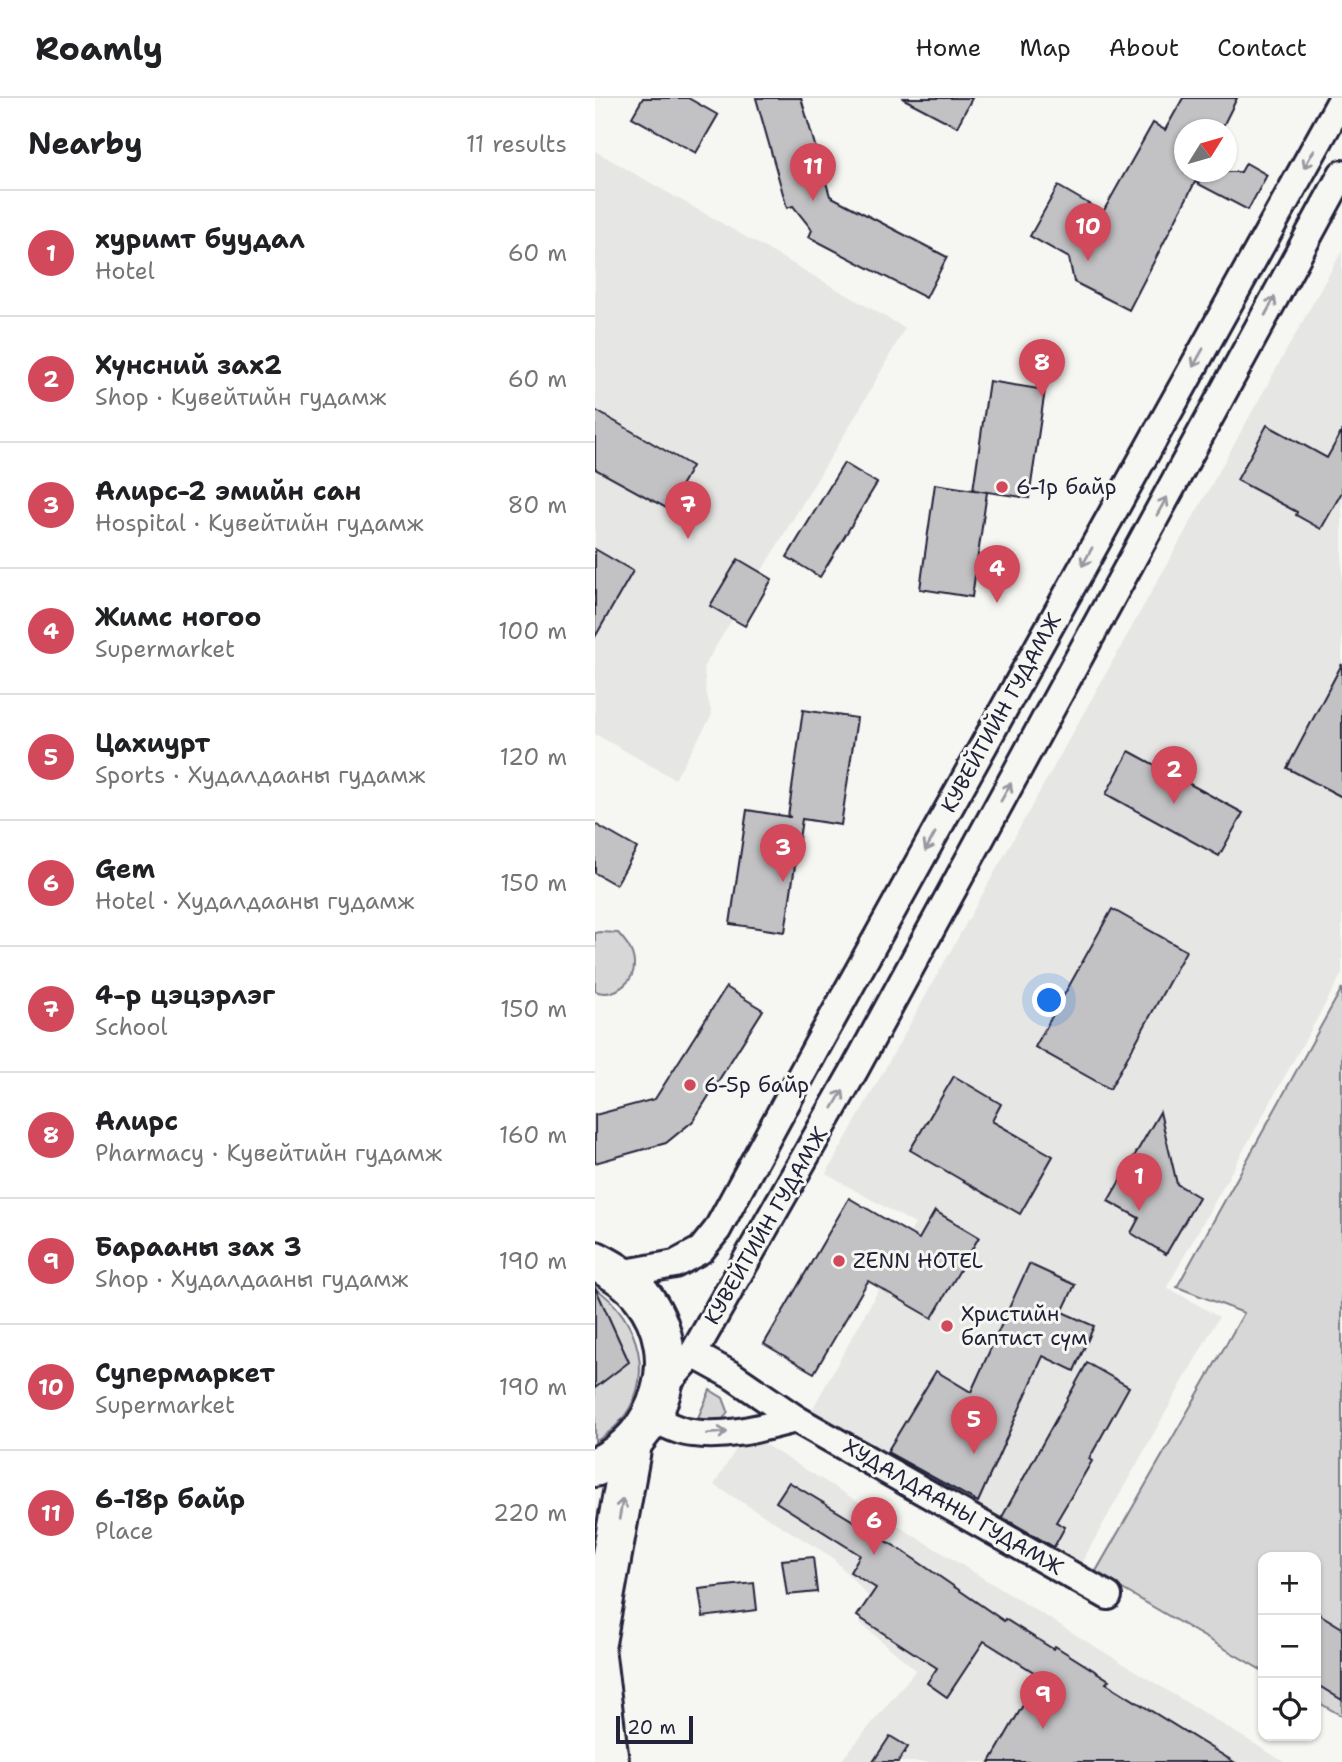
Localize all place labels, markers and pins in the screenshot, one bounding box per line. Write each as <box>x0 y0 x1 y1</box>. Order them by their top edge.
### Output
pin: 11 <box>790 143 836 201</box>
pin: 10 <box>1065 203 1111 261</box>
pin: 8 <box>1019 339 1065 397</box>
place label: 6-1р байр <box>1016 473 1117 501</box>
marker: 6-1р байр <box>994 479 1010 495</box>
pin: 7 <box>665 481 711 539</box>
pin: 4 <box>974 545 1020 603</box>
pin: 2 <box>1151 746 1197 804</box>
pin: 3 <box>760 824 806 882</box>
place label: 6-5р байр <box>704 1071 809 1099</box>
marker: 6-5р байр <box>682 1077 698 1093</box>
pin: 1 <box>1116 1153 1162 1211</box>
place label: ZENN HOTEL <box>853 1247 984 1275</box>
marker: ZENN HOTEL <box>831 1253 847 1269</box>
place label: Христийн баптист сүм <box>961 1300 1087 1352</box>
marker: Христийн баптист сүм <box>939 1318 955 1334</box>
pin: 5 <box>951 1396 997 1454</box>
pin: 6 <box>851 1497 897 1555</box>
pin: 9 <box>1020 1671 1066 1729</box>

